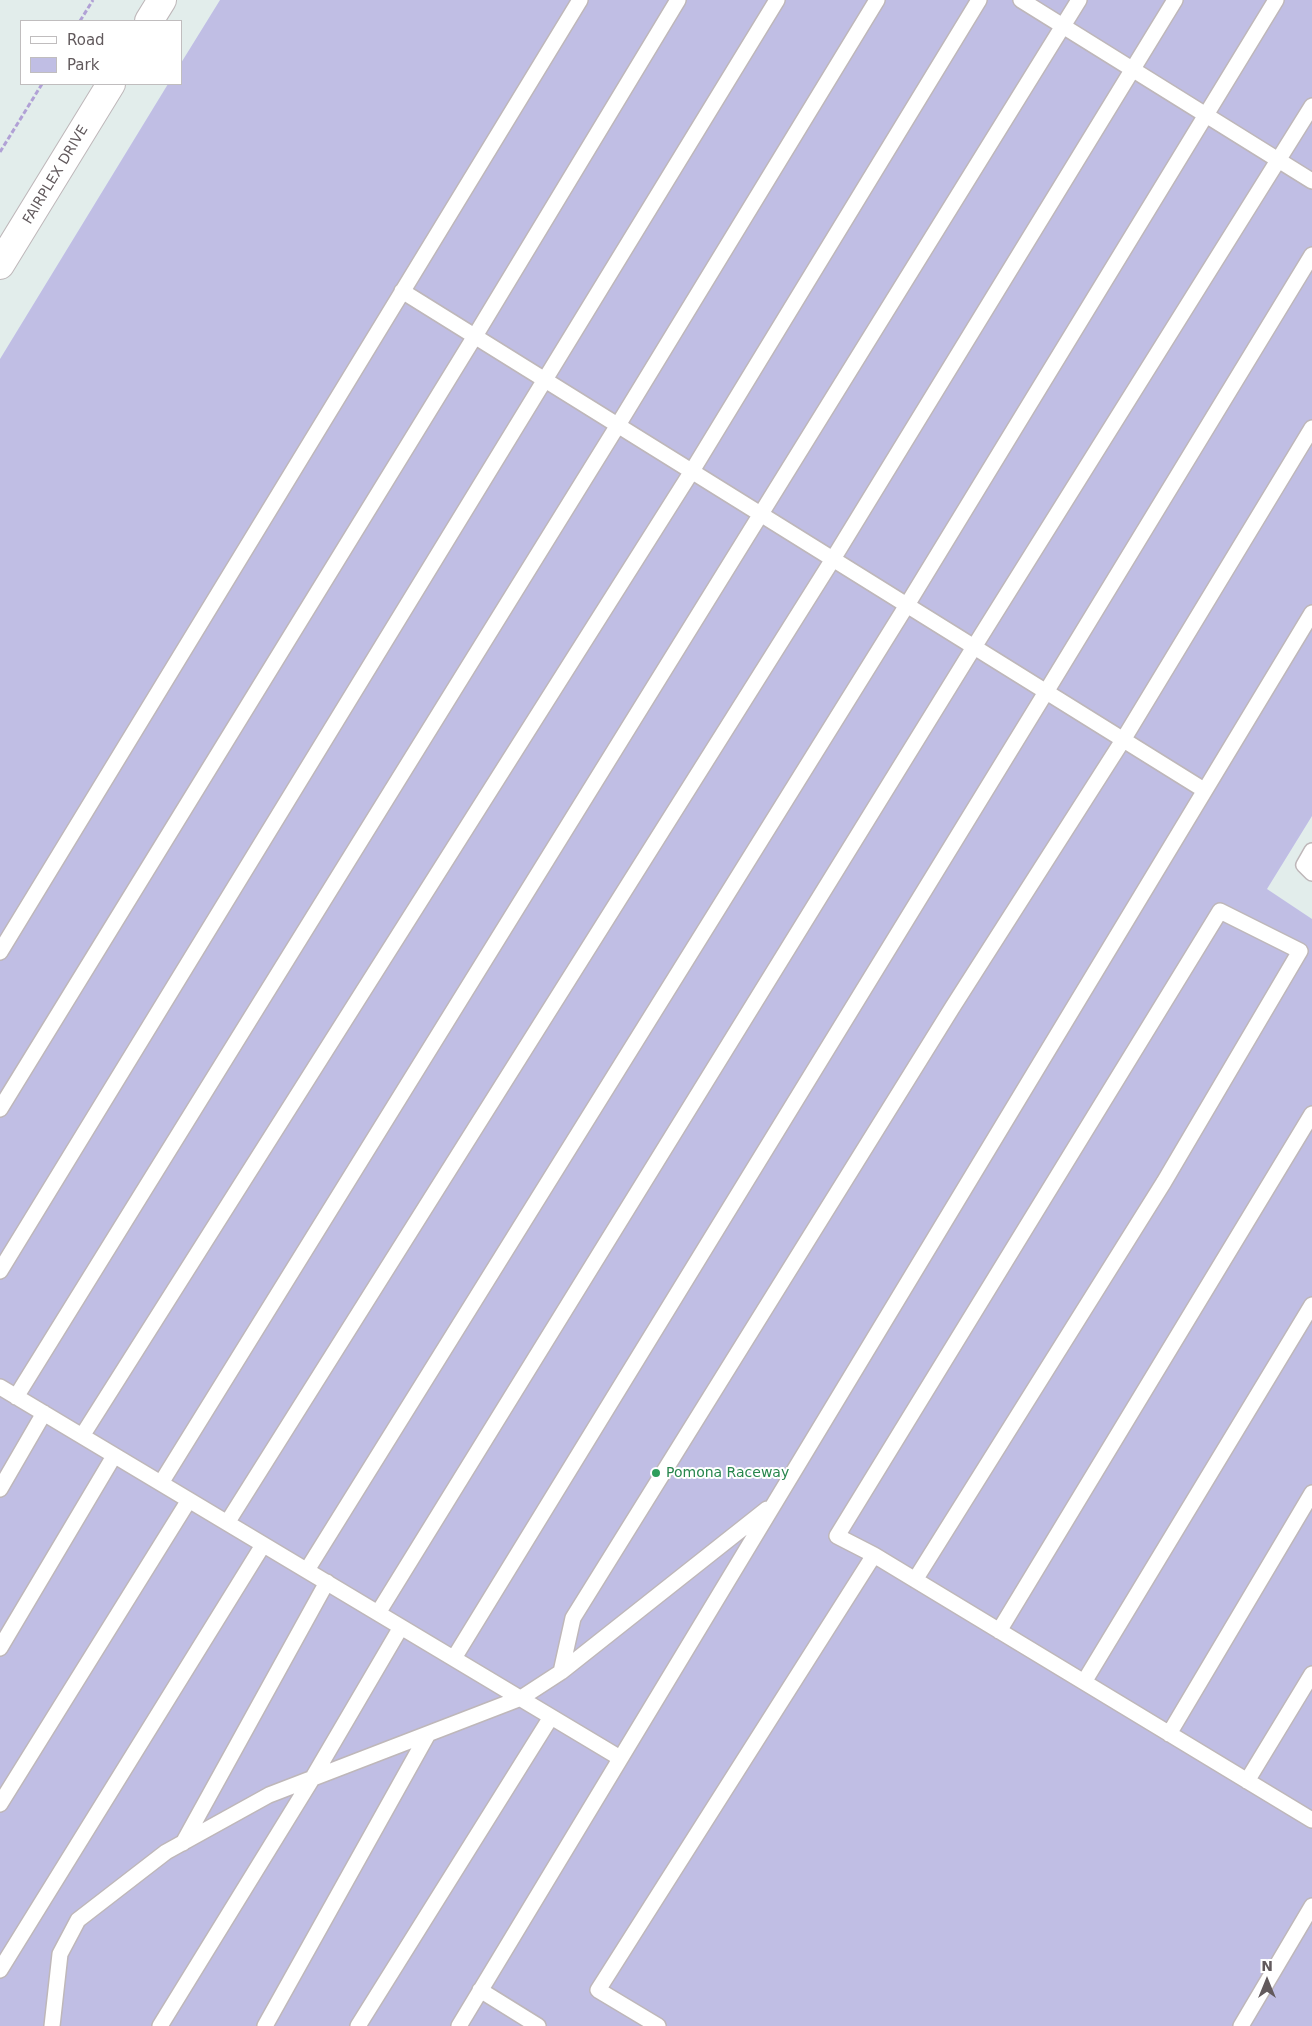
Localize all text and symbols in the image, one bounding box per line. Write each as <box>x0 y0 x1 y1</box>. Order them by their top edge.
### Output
legend <box>20 20 182 85</box>
text: Road <box>67 31 105 49</box>
text: Park <box>67 56 99 74</box>
street label: FAIRPLEX DRIVE <box>20 123 92 227</box>
place label: Pomona Raceway <box>666 1465 789 1481</box>
marker: Pomona Raceway <box>650 1467 662 1479</box>
north arrow <box>1242 1956 1292 2006</box>
text: N <box>1261 1958 1273 1974</box>

